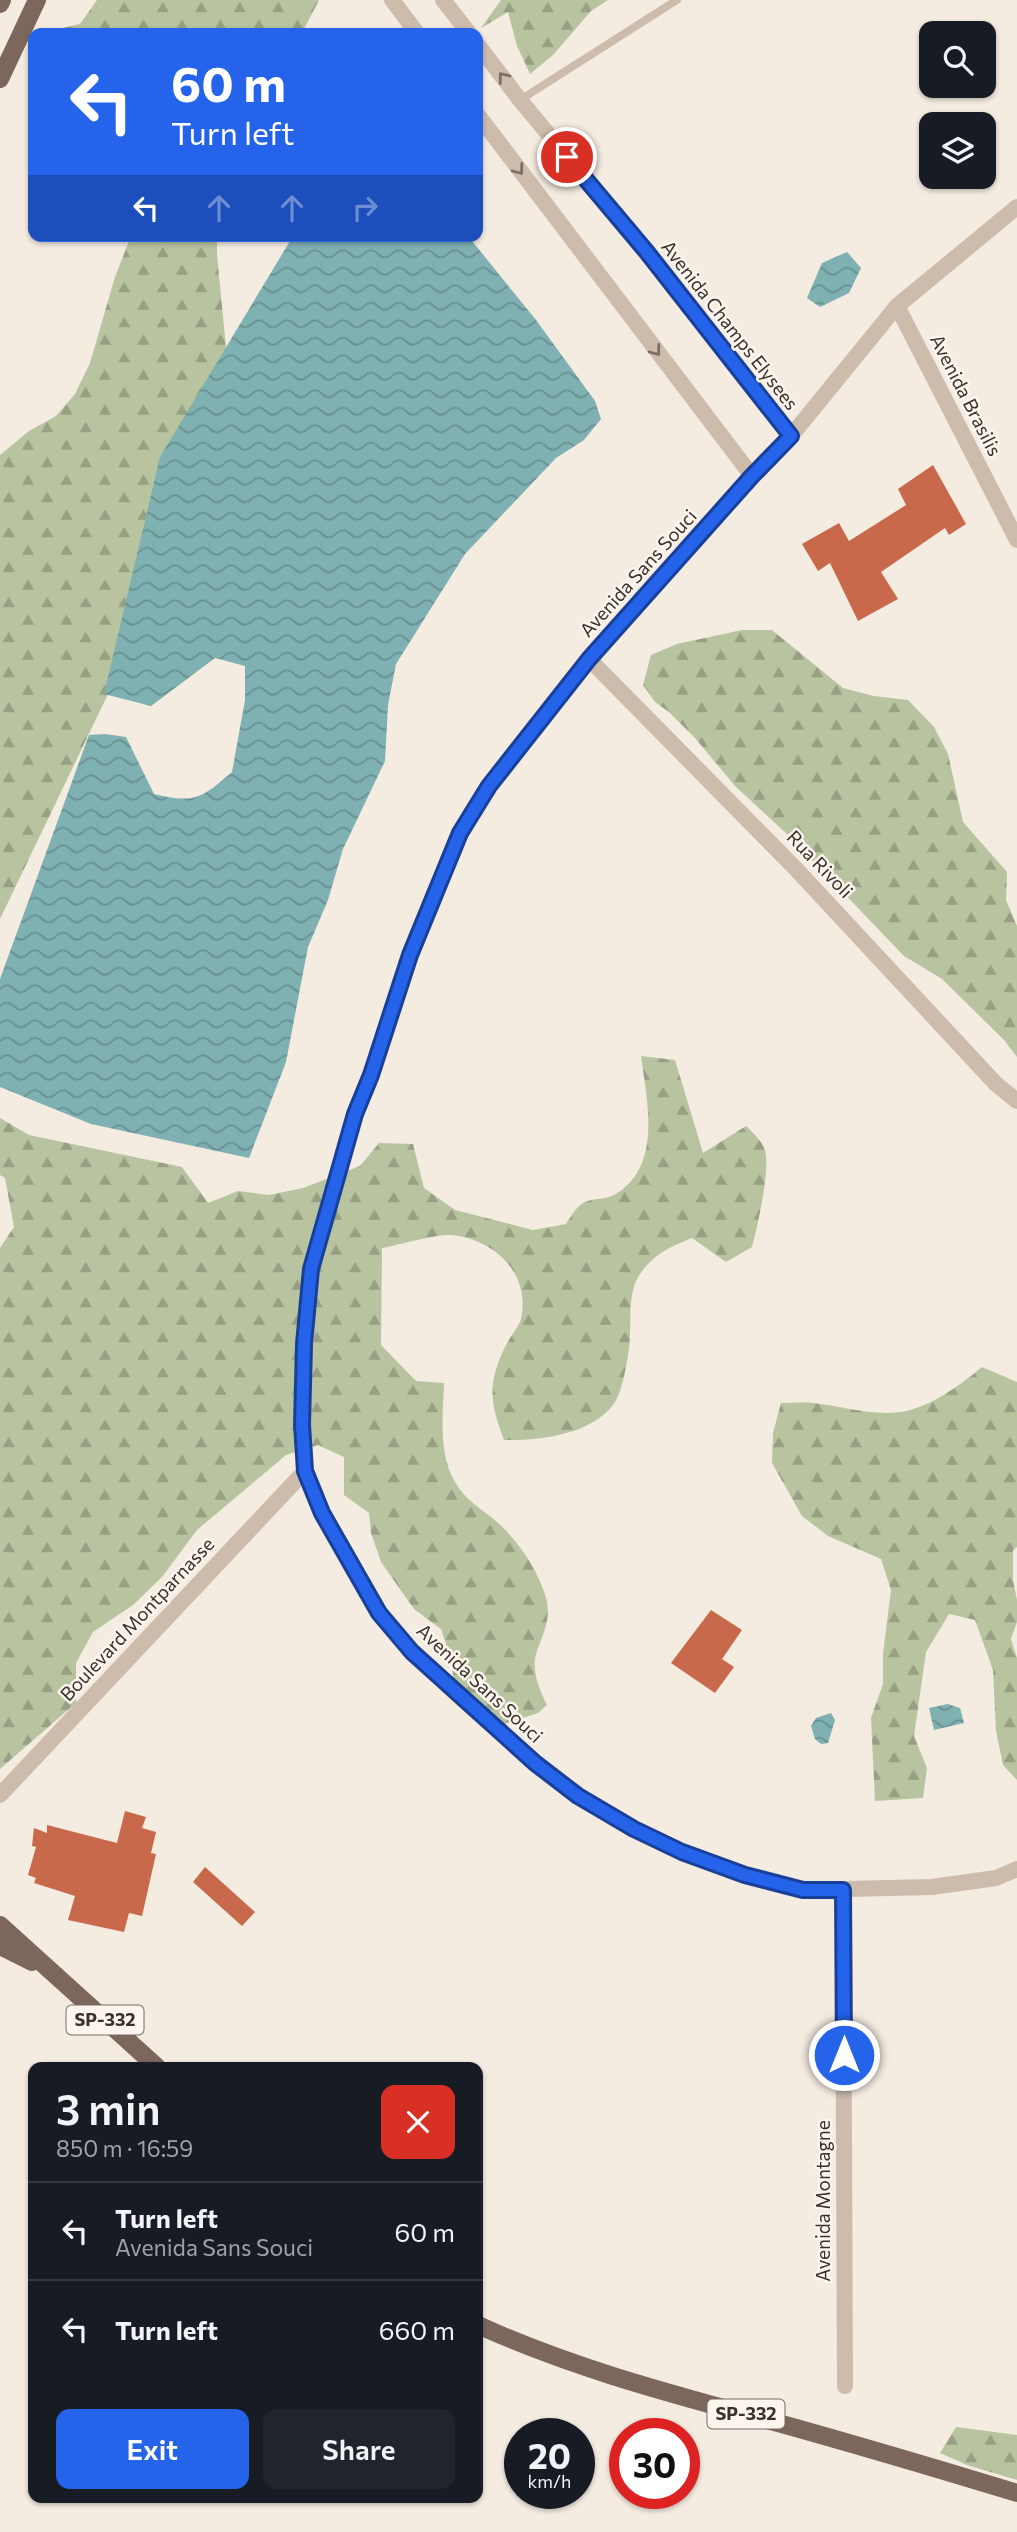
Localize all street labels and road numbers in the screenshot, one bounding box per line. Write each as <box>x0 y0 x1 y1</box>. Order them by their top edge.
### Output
street label: Avenida Champs Elysees <box>657 235 804 414</box>
street label: Avenida Brasilis <box>926 330 1007 460</box>
street label: Avenida Sans Souci <box>574 504 701 641</box>
street label: Rua Rivoli <box>783 825 858 902</box>
street label: Boulevard Montparnasse <box>55 1532 218 1705</box>
street label: Avenida Sans Souci <box>413 1618 548 1747</box>
road number: SP-332 <box>66 2006 144 2034</box>
street label: Avenida Montagne <box>811 2120 834 2282</box>
road number: SP-332 <box>708 2400 784 2428</box>

